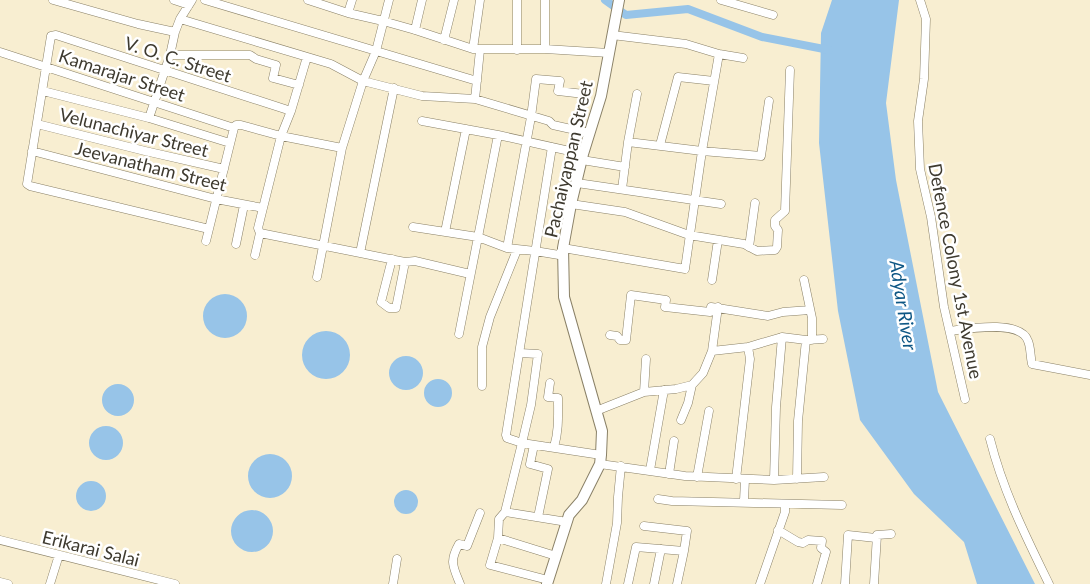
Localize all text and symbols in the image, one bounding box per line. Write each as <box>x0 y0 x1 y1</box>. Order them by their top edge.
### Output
street label: V. O. C. Street <box>122 31 235 87</box>
street label: Kamarajar Street <box>56 44 188 106</box>
street label: Pachaiyappan Street <box>539 78 597 240</box>
street label: Velunachiyar Street <box>57 103 211 161</box>
street label: Jeevanatham Street <box>73 137 230 196</box>
street label: Defence Colony 1st Avenue <box>924 161 988 381</box>
water label: Adyar River <box>885 257 923 352</box>
street label: Erikarai Salai <box>40 525 142 571</box>

